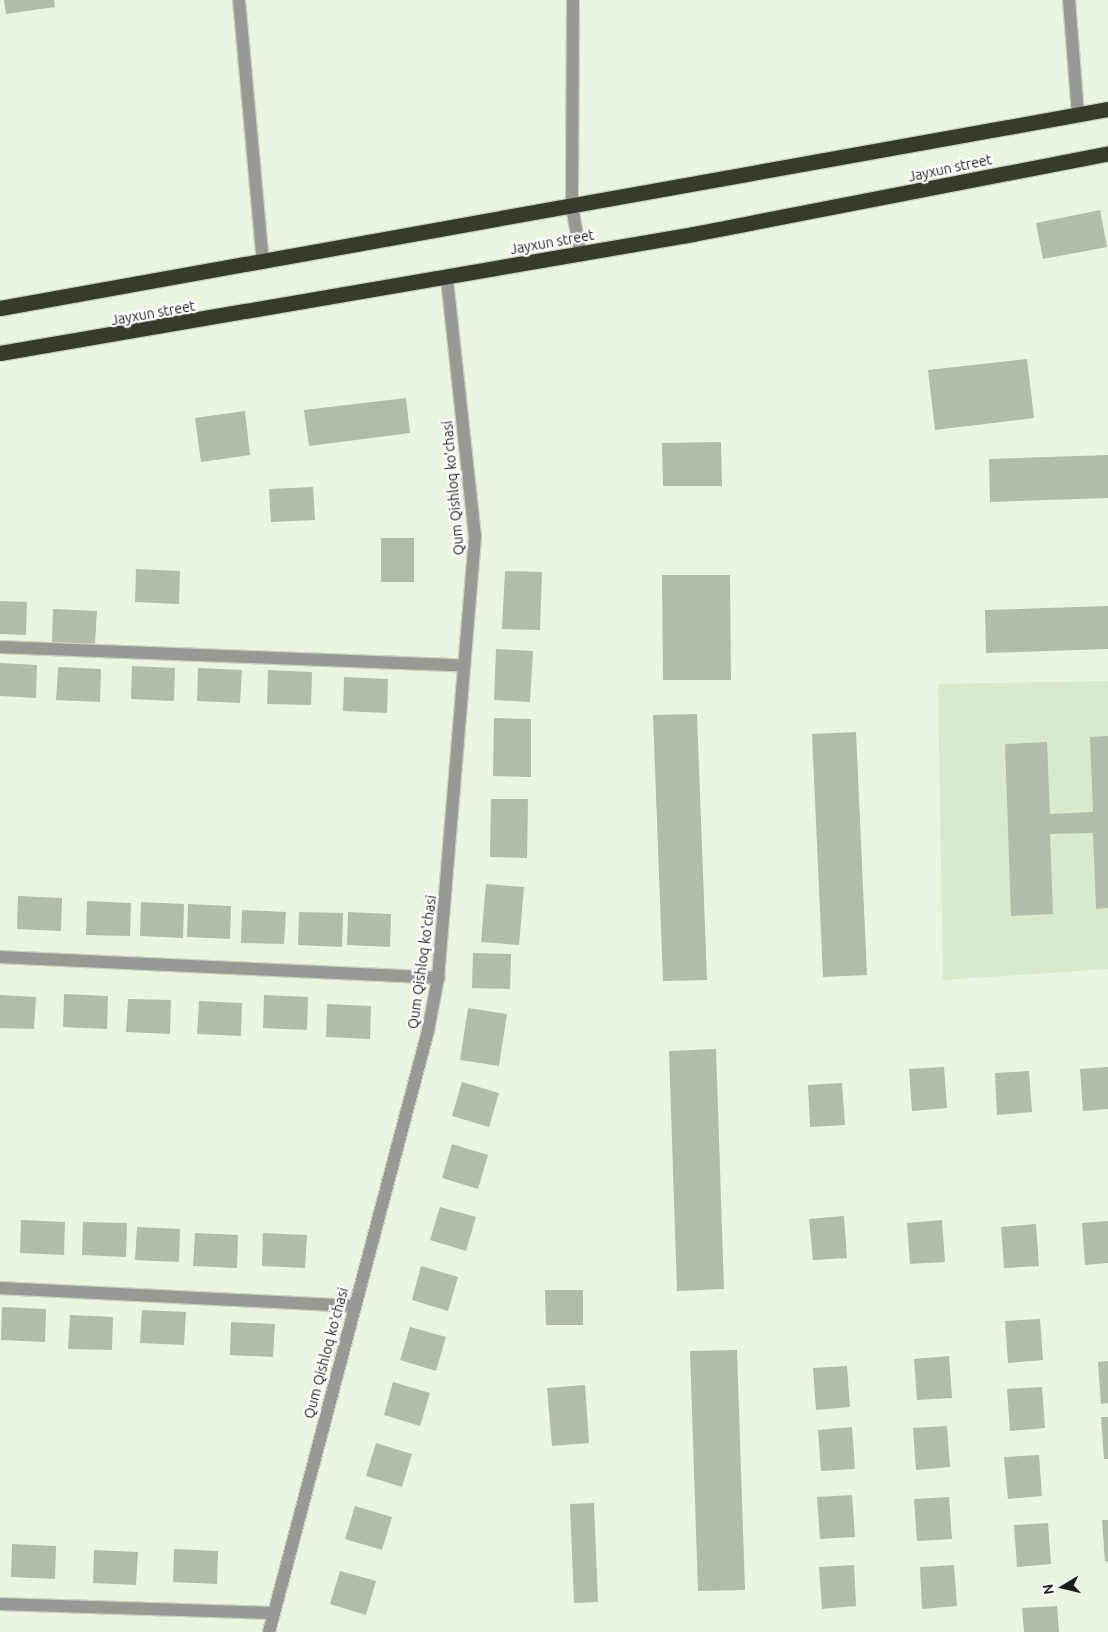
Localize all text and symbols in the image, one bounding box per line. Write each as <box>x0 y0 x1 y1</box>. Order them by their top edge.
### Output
street label: Jayxun street <box>907 151 993 185</box>
street label: Jayxun street <box>509 226 595 258</box>
street label: Jayxun street <box>110 297 196 329</box>
street label: Qum Qishloq ko'chasi <box>439 420 467 556</box>
street label: Qum Qishloq ko'chasi <box>404 894 440 1030</box>
street label: Qum Qishloq ko'chasi <box>300 1286 352 1420</box>
north arrow <box>1038 1562 1088 1612</box>
text: N <box>1039 1583 1057 1596</box>

